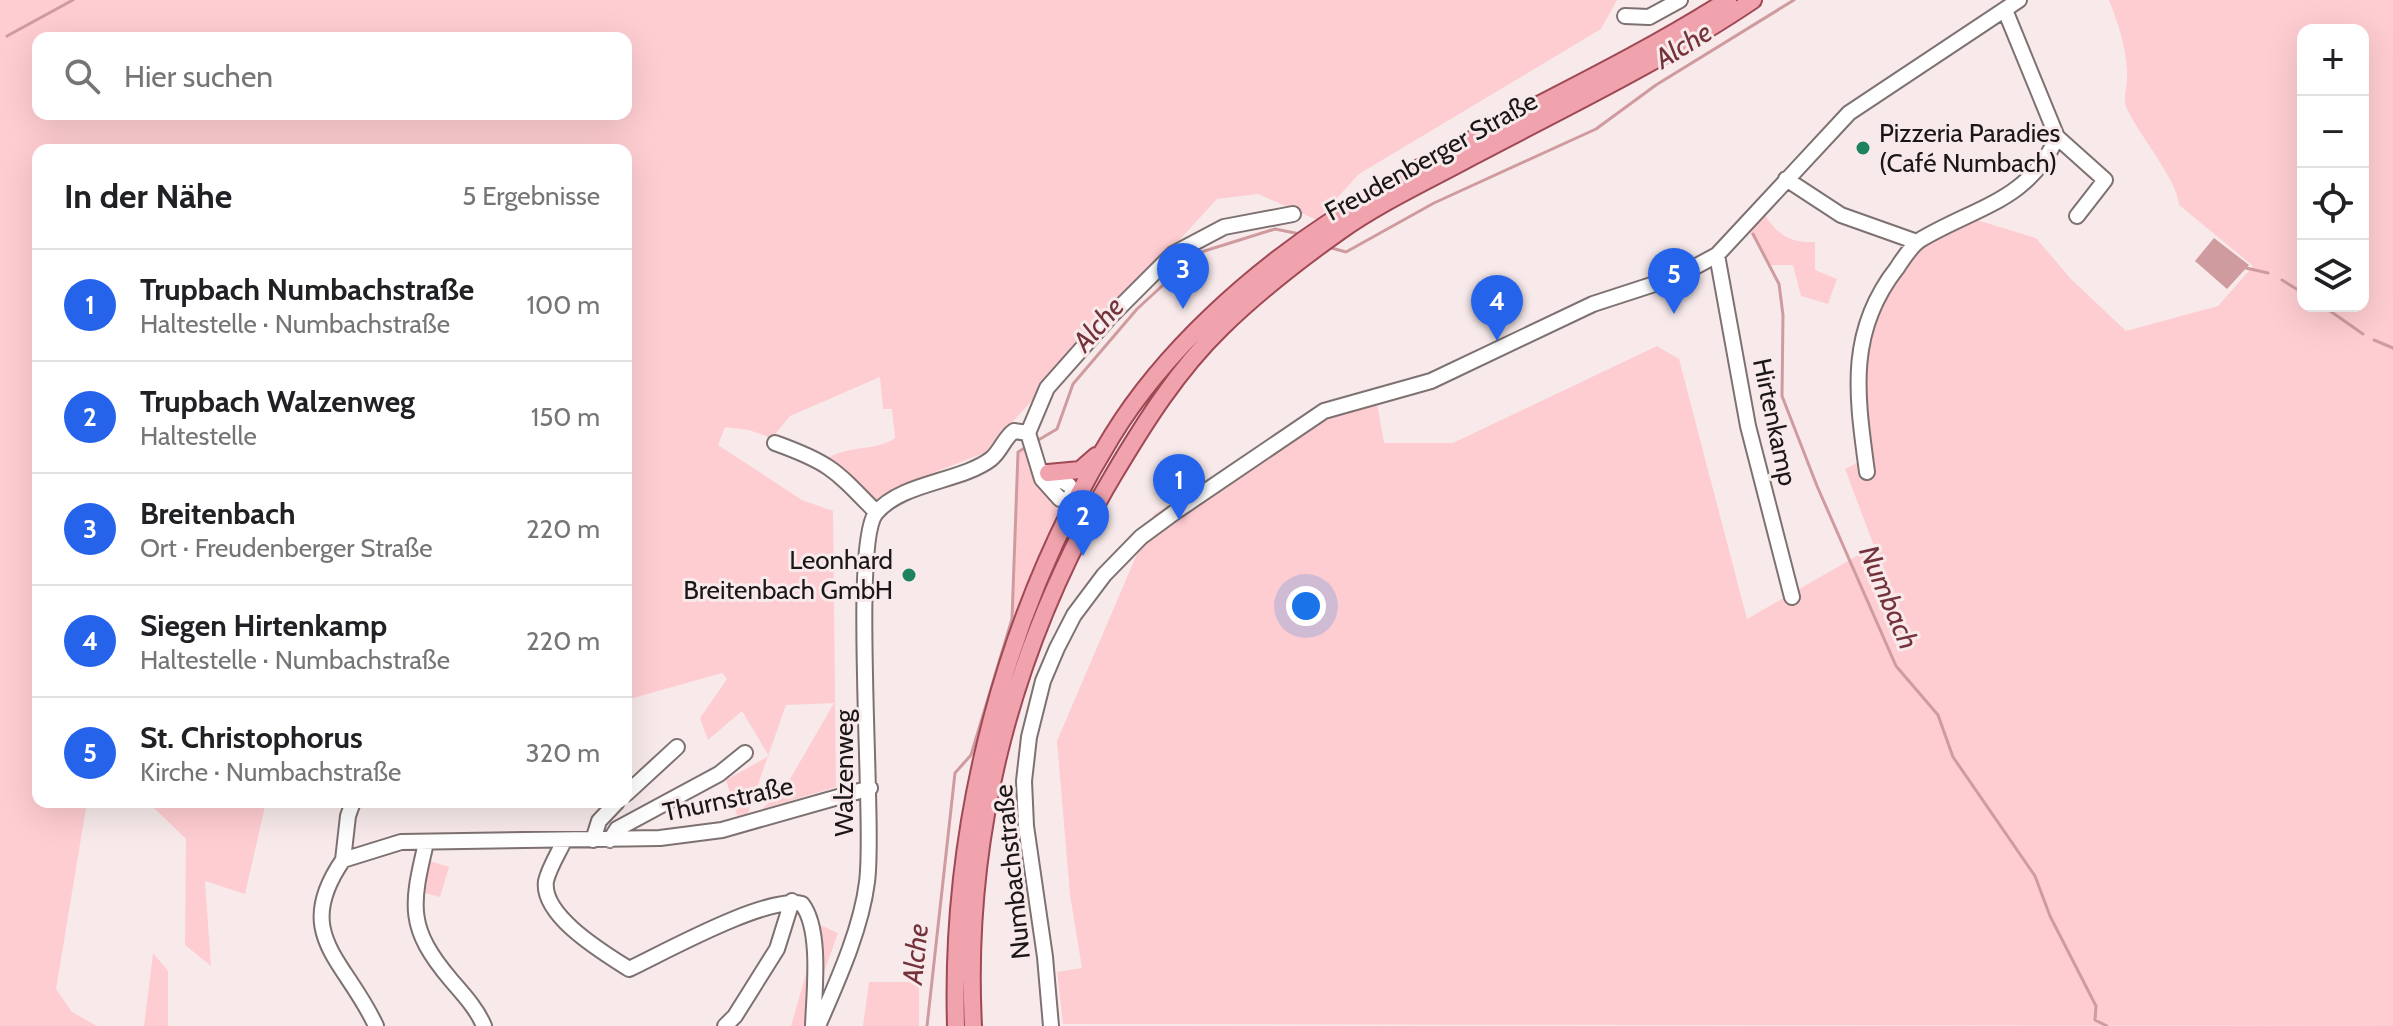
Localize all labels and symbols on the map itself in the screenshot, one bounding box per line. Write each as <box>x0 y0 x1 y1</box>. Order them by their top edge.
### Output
water label: Alche <box>1647 14 1718 77</box>
street label: Freudenberger Straße <box>1319 84 1543 228</box>
place label: Pizzeria Paradies (Café Numbach) <box>1879 117 2061 179</box>
marker: Pizzeria Paradies (Café Numbach) <box>1854 139 1872 157</box>
pin: 3 <box>1157 243 1209 309</box>
pin: 5 <box>1648 248 1700 314</box>
pin: 4 <box>1471 275 1523 341</box>
water label: Alche <box>1064 290 1131 360</box>
street label: Hirtenkamp <box>1746 355 1804 489</box>
pin: 1 <box>1153 454 1205 520</box>
pin: 2 <box>1057 490 1109 556</box>
water label: Numbach <box>1852 540 1926 654</box>
place label: Leonhard Breitenbach GmbH <box>683 544 893 606</box>
marker: Leonhard Breitenbach GmbH <box>900 566 918 584</box>
your location <box>1286 586 1326 626</box>
street label: Walzenweg <box>828 709 860 836</box>
street label: Thurnstraße <box>660 770 796 828</box>
street label: Numbachstraße <box>987 783 1037 961</box>
water label: Alche <box>895 922 935 988</box>

